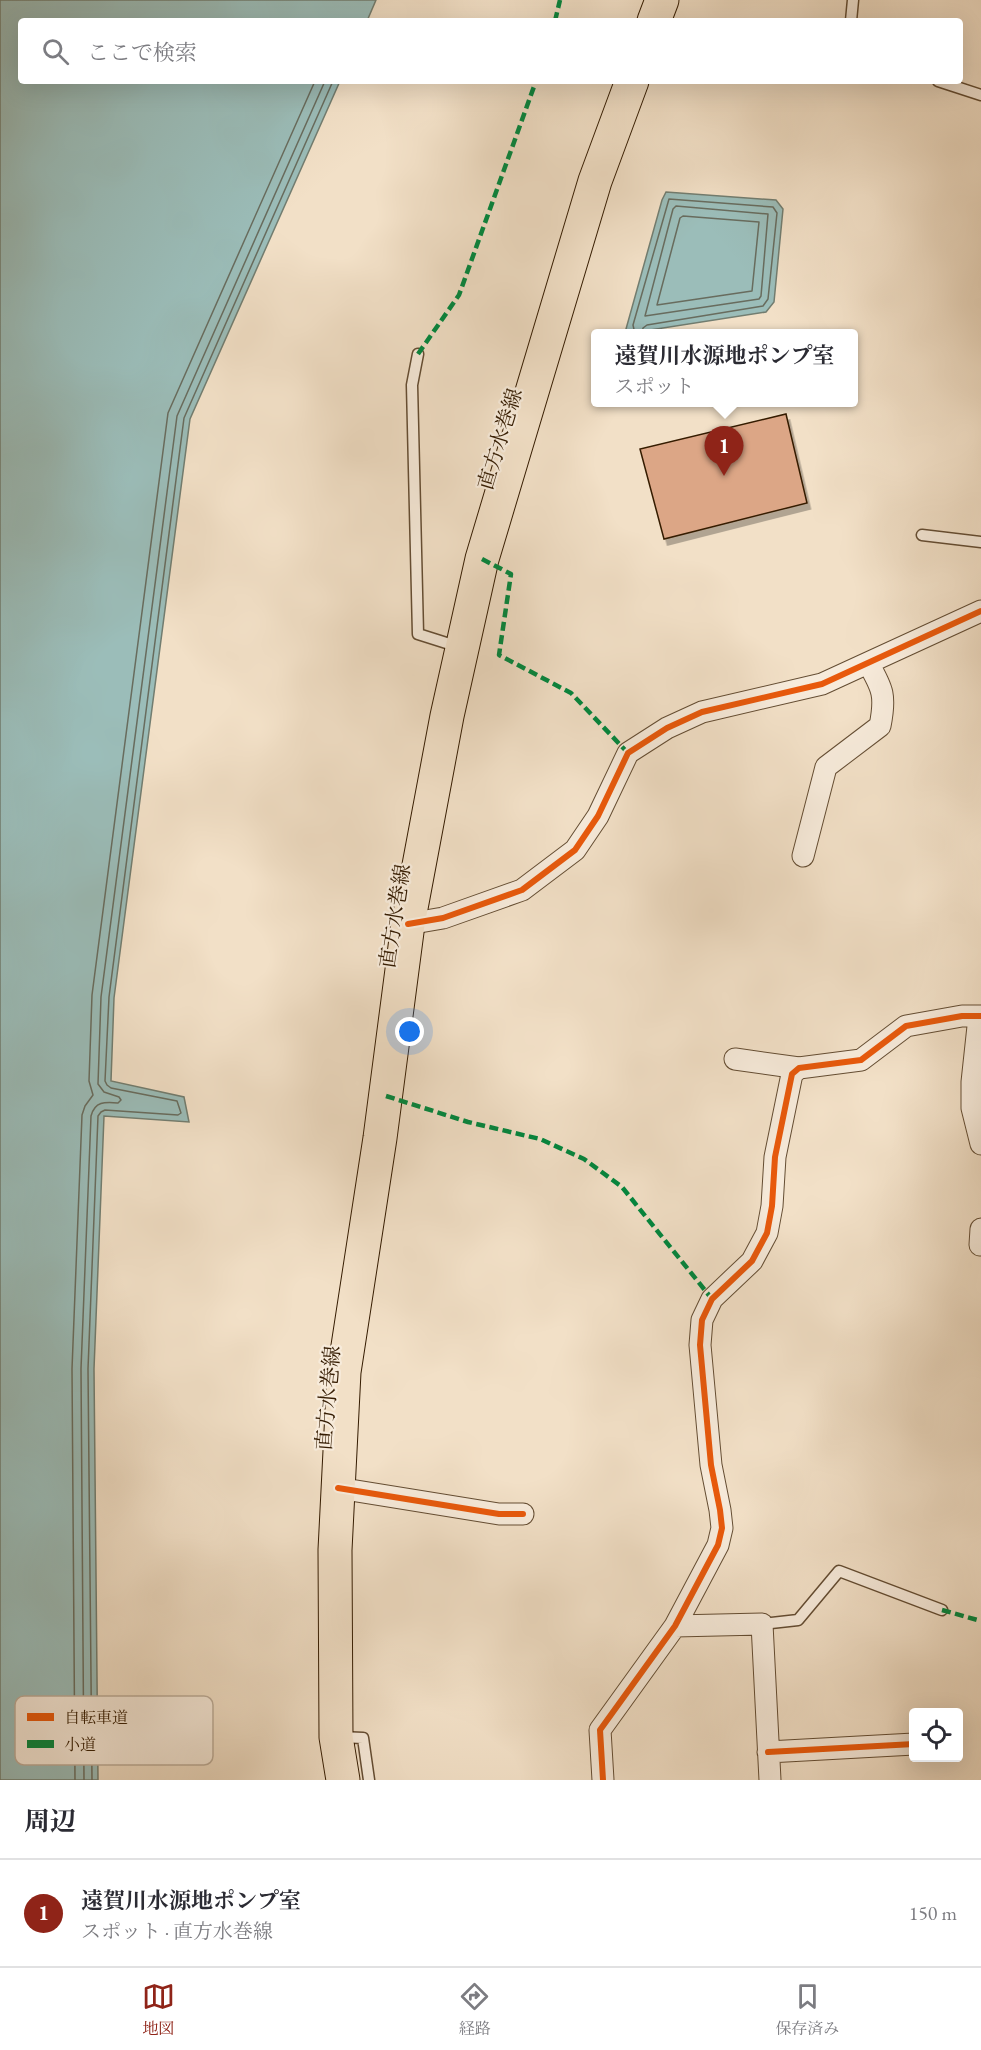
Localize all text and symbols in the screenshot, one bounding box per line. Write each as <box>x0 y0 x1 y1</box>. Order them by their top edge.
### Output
search box <box>18 18 963 84</box>
icon: search <box>39 35 72 68</box>
text: ここで検索 <box>87 38 197 67</box>
popup <box>591 329 858 407</box>
text: 遠賀川水源地ポンプ室 <box>614 341 835 370</box>
text: スポット <box>614 373 694 399</box>
street label: 直方水巻線 <box>471 385 528 493</box>
pin: 1 <box>704 426 744 476</box>
street label: 直方水巻線 <box>373 862 416 970</box>
your location <box>395 1017 424 1046</box>
street label: 直方水巻線 <box>309 1344 346 1451</box>
legend <box>15 1696 213 1765</box>
text: 自転車道 <box>64 1707 128 1728</box>
map controls <box>909 1708 963 1762</box>
button: locate <box>909 1708 963 1762</box>
text: 小道 <box>64 1734 96 1755</box>
text: 周辺 <box>24 1804 76 1838</box>
text: 遠賀川水源地ポンプ室 <box>81 1886 301 1915</box>
text: 1 <box>38 1900 49 1926</box>
text: 150 m <box>909 1900 957 1926</box>
text: スポット · 直方水巻線 <box>81 1918 273 1944</box>
tab: 地図 <box>142 1980 175 2039</box>
tab: 経路 <box>458 1980 491 2039</box>
tab: 保存済み <box>775 1980 839 2039</box>

